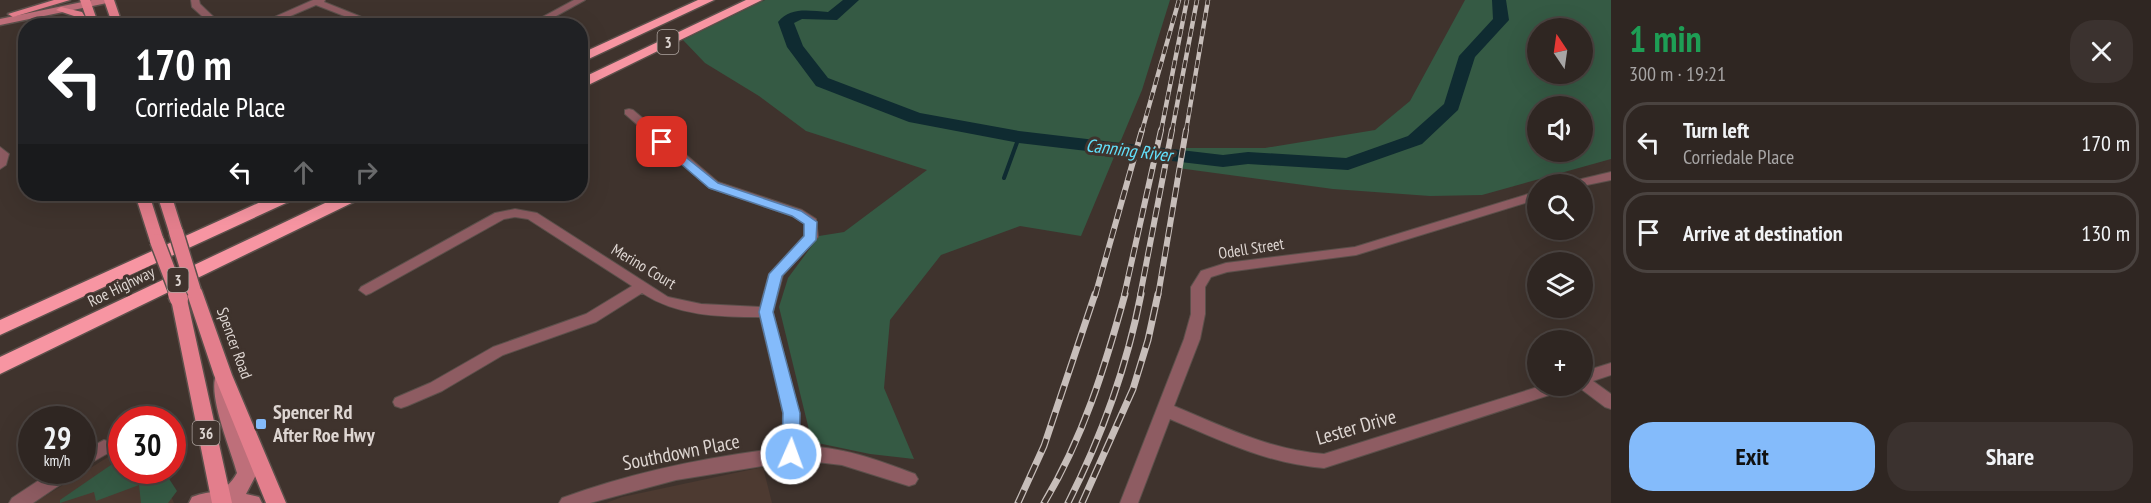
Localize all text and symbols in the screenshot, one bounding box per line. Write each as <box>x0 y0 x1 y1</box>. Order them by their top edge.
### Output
text: 1 min <box>1629 15 1702 62</box>
north arrow <box>1527 18 1593 84</box>
map controls <box>1527 18 1593 396</box>
button: close <box>2070 20 2133 83</box>
road number: 3 <box>658 30 678 54</box>
text: 170 m <box>135 37 232 92</box>
icon: left <box>36 42 114 120</box>
text: 300 m · 19:21 <box>1629 61 1726 87</box>
text: Corriedale Place <box>135 90 285 124</box>
button: sound <box>1527 96 1593 162</box>
pin <box>636 116 687 167</box>
text: Turn left <box>1683 116 1749 144</box>
icon: arrive <box>645 125 678 158</box>
icon: left <box>1632 126 1665 159</box>
text: 170 m <box>2081 129 2130 157</box>
water label: Canning River <box>1085 133 1176 167</box>
text: Corriedale Place <box>1683 144 1794 170</box>
icon: left <box>224 156 257 189</box>
icon: ahead <box>287 156 320 189</box>
icon: right <box>350 156 383 189</box>
button: search <box>1527 174 1593 240</box>
icon: arrive <box>1632 216 1665 249</box>
text: Arrive at destination <box>1683 219 1843 247</box>
text: 130 m <box>2081 219 2130 247</box>
street label: Odell Street <box>1217 233 1286 263</box>
street label: Merino Court <box>608 239 680 293</box>
button: layers <box>1527 252 1593 318</box>
street label: Roe Highway <box>84 261 158 311</box>
road number: 3 <box>168 268 188 292</box>
street label: Spencer Road <box>213 305 257 382</box>
button: + <box>1527 330 1593 396</box>
place label: Spencer Rd After Roe Hwy <box>272 399 376 448</box>
street label: Lester Drive <box>1313 403 1399 451</box>
speed limit sign: 30 <box>108 406 186 484</box>
marker: Spencer Rd After Roe Hwy <box>254 417 268 431</box>
text: 29 <box>43 418 71 457</box>
road number: 36 <box>192 421 220 445</box>
position arrow <box>759 422 823 486</box>
button: Exit <box>1629 422 1875 491</box>
button: Share <box>1887 422 2133 491</box>
street label: Southdown Place <box>620 428 742 476</box>
text: km/h <box>44 451 70 470</box>

